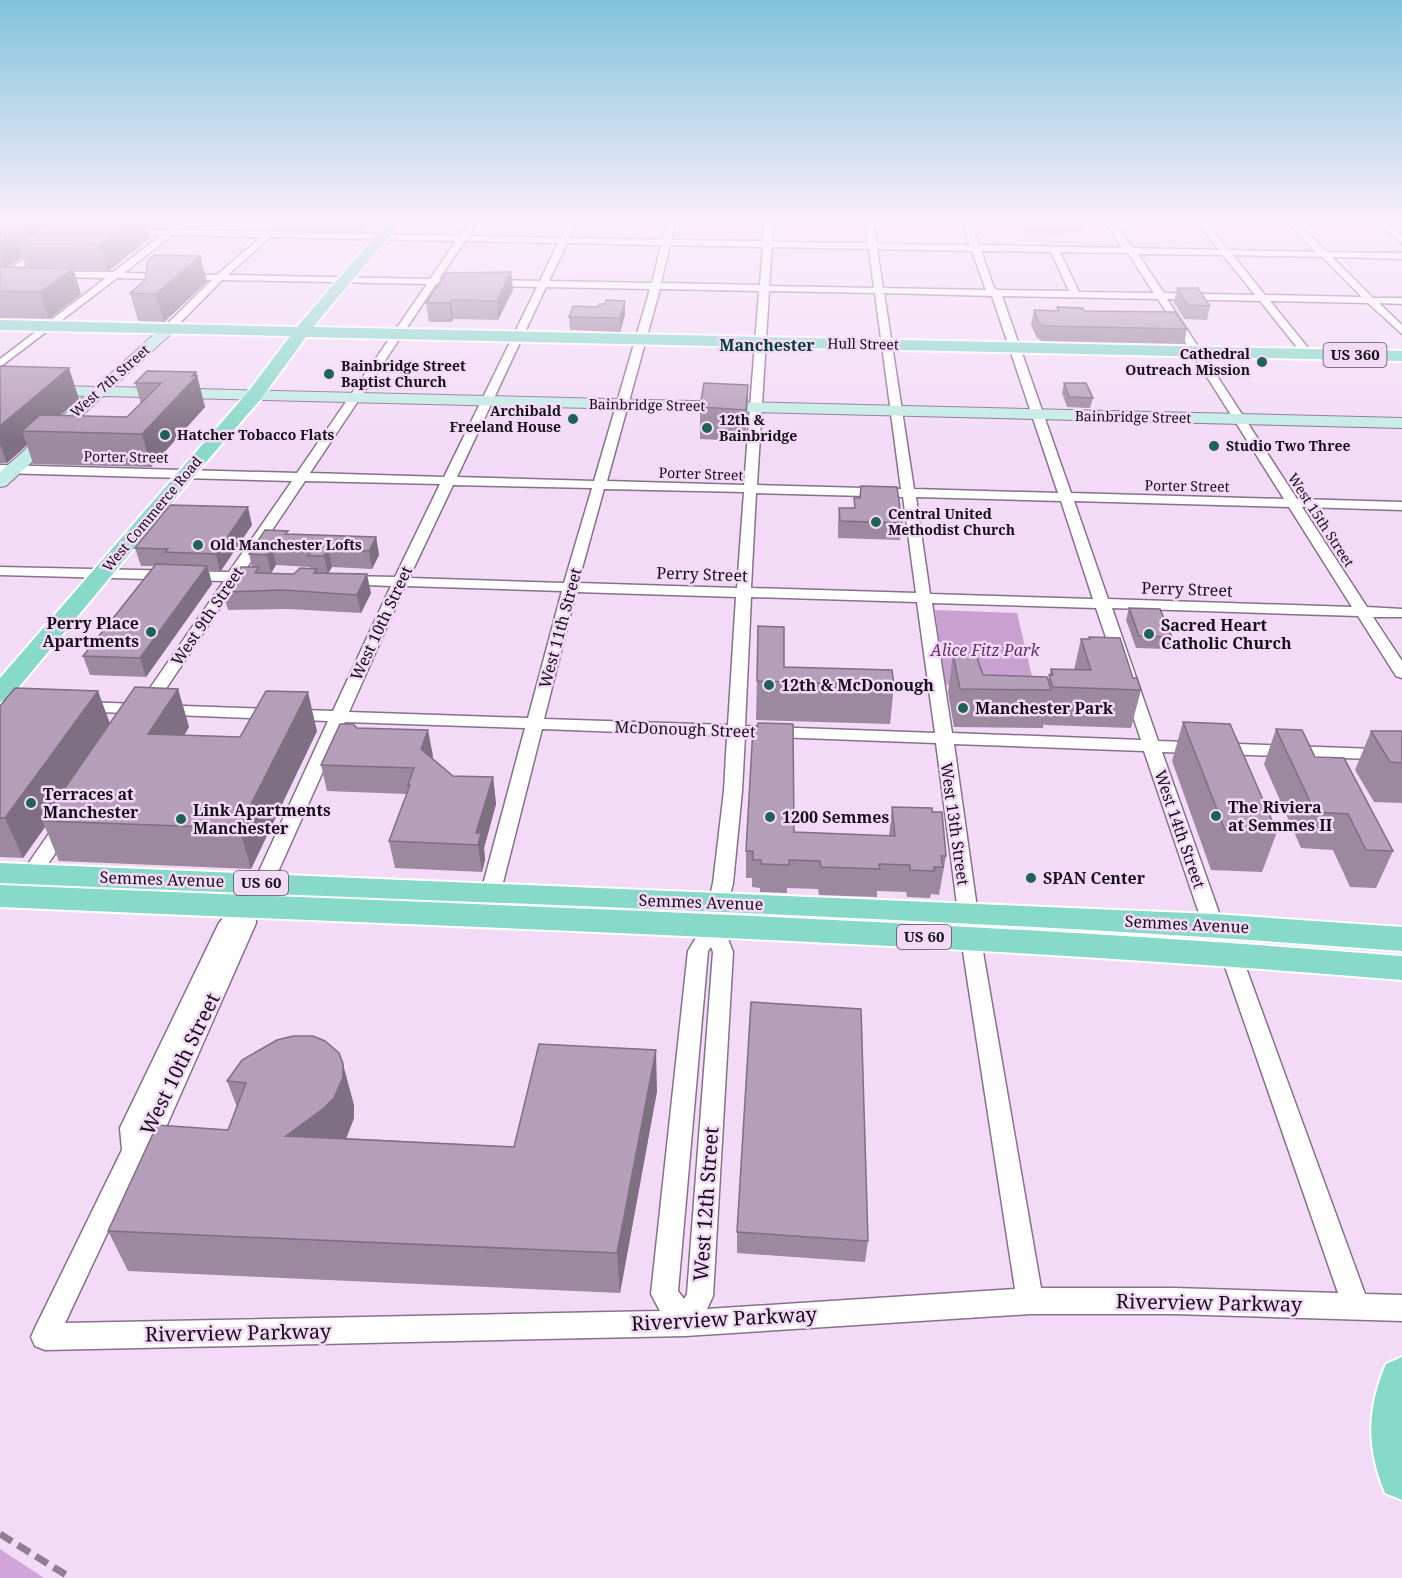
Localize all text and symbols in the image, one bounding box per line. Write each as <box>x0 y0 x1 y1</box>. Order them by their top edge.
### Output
street label: Hull Street <box>827 333 899 354</box>
district label: Manchester <box>719 334 815 356</box>
street label: West 7th Street <box>66 340 153 421</box>
road number: US 360 <box>1324 343 1386 367</box>
place label: Cathedral Outreach Mission <box>1125 344 1250 379</box>
marker: Cathedral Outreach Mission <box>1255 355 1269 369</box>
place label: Bainbridge Street Baptist Church <box>341 356 466 391</box>
marker: Bainbridge Street Baptist Church <box>322 367 336 381</box>
street label: Bainbridge Street <box>589 394 705 415</box>
place label: Archibald Freeland House <box>449 401 561 436</box>
street label: Bainbridge Street <box>1075 406 1191 427</box>
place label: 12th & Bainbridge <box>719 410 797 445</box>
marker: Archibald Freeland House <box>566 412 580 426</box>
marker: 12th & Bainbridge <box>700 421 714 435</box>
place label: Hatcher Tobacco Flats <box>177 425 335 444</box>
marker: Hatcher Tobacco Flats <box>158 428 172 442</box>
place label: Studio Two Three <box>1226 436 1351 455</box>
marker: Studio Two Three <box>1207 439 1221 453</box>
street label: Porter Street <box>83 446 169 467</box>
street label: West Commerce Road <box>98 452 206 575</box>
street label: Porter Street <box>658 463 744 484</box>
street label: West 15th Street <box>1284 469 1359 570</box>
street label: Porter Street <box>1144 475 1230 496</box>
place label: Central United Methodist Church <box>888 504 1015 539</box>
marker: Central United Methodist Church <box>869 515 883 529</box>
place label: Old Manchester Lofts <box>210 535 362 554</box>
marker: Old Manchester Lofts <box>191 538 205 552</box>
street label: Perry Street <box>656 561 748 587</box>
street label: West 9th Street <box>166 562 248 670</box>
street label: West 10th Street <box>345 562 417 684</box>
street label: West 11th Street <box>533 565 587 691</box>
street label: Perry Street <box>1141 576 1233 602</box>
place label: Perry Place Apartments <box>42 612 139 652</box>
place label: Sacred Heart Catholic Church <box>1161 614 1292 654</box>
marker: Perry Place Apartments <box>144 625 158 639</box>
marker: Sacred Heart Catholic Church <box>1142 627 1156 641</box>
park label: Alice Fitz Park <box>929 639 1040 661</box>
place label: 12th & McDonough <box>781 674 934 696</box>
marker: 12th & McDonough <box>762 678 776 692</box>
place label: Manchester Park <box>975 697 1114 719</box>
marker: Manchester Park <box>956 701 970 715</box>
street label: McDonough Street <box>614 716 756 742</box>
street label: West 13th Street <box>935 761 975 887</box>
street label: West 14th Street <box>1149 767 1211 891</box>
place label: Terraces at Manchester <box>43 783 139 823</box>
marker: Terraces at Manchester <box>24 796 38 810</box>
place label: The Riviera at Semmes II <box>1228 796 1332 836</box>
place label: Link Apartments Manchester <box>193 799 331 839</box>
place label: 1200 Semmes <box>782 806 889 828</box>
marker: The Riviera at Semmes II <box>1209 809 1223 823</box>
marker: 1200 Semmes <box>763 810 777 824</box>
marker: Link Apartments Manchester <box>174 812 188 826</box>
street label: Semmes Avenue <box>99 866 225 892</box>
place label: SPAN Center <box>1043 867 1146 889</box>
road number: US 60 <box>234 871 288 895</box>
marker: SPAN Center <box>1024 871 1038 885</box>
street label: Semmes Avenue <box>638 889 764 915</box>
street label: Semmes Avenue <box>1124 910 1250 938</box>
road number: US 60 <box>897 925 951 949</box>
street label: West 10th Street <box>133 988 226 1139</box>
street label: West 12th Street <box>687 1126 724 1282</box>
street label: Riverview Parkway <box>1116 1287 1303 1318</box>
street label: Riverview Parkway <box>630 1300 818 1337</box>
street label: Riverview Parkway <box>145 1317 332 1348</box>

